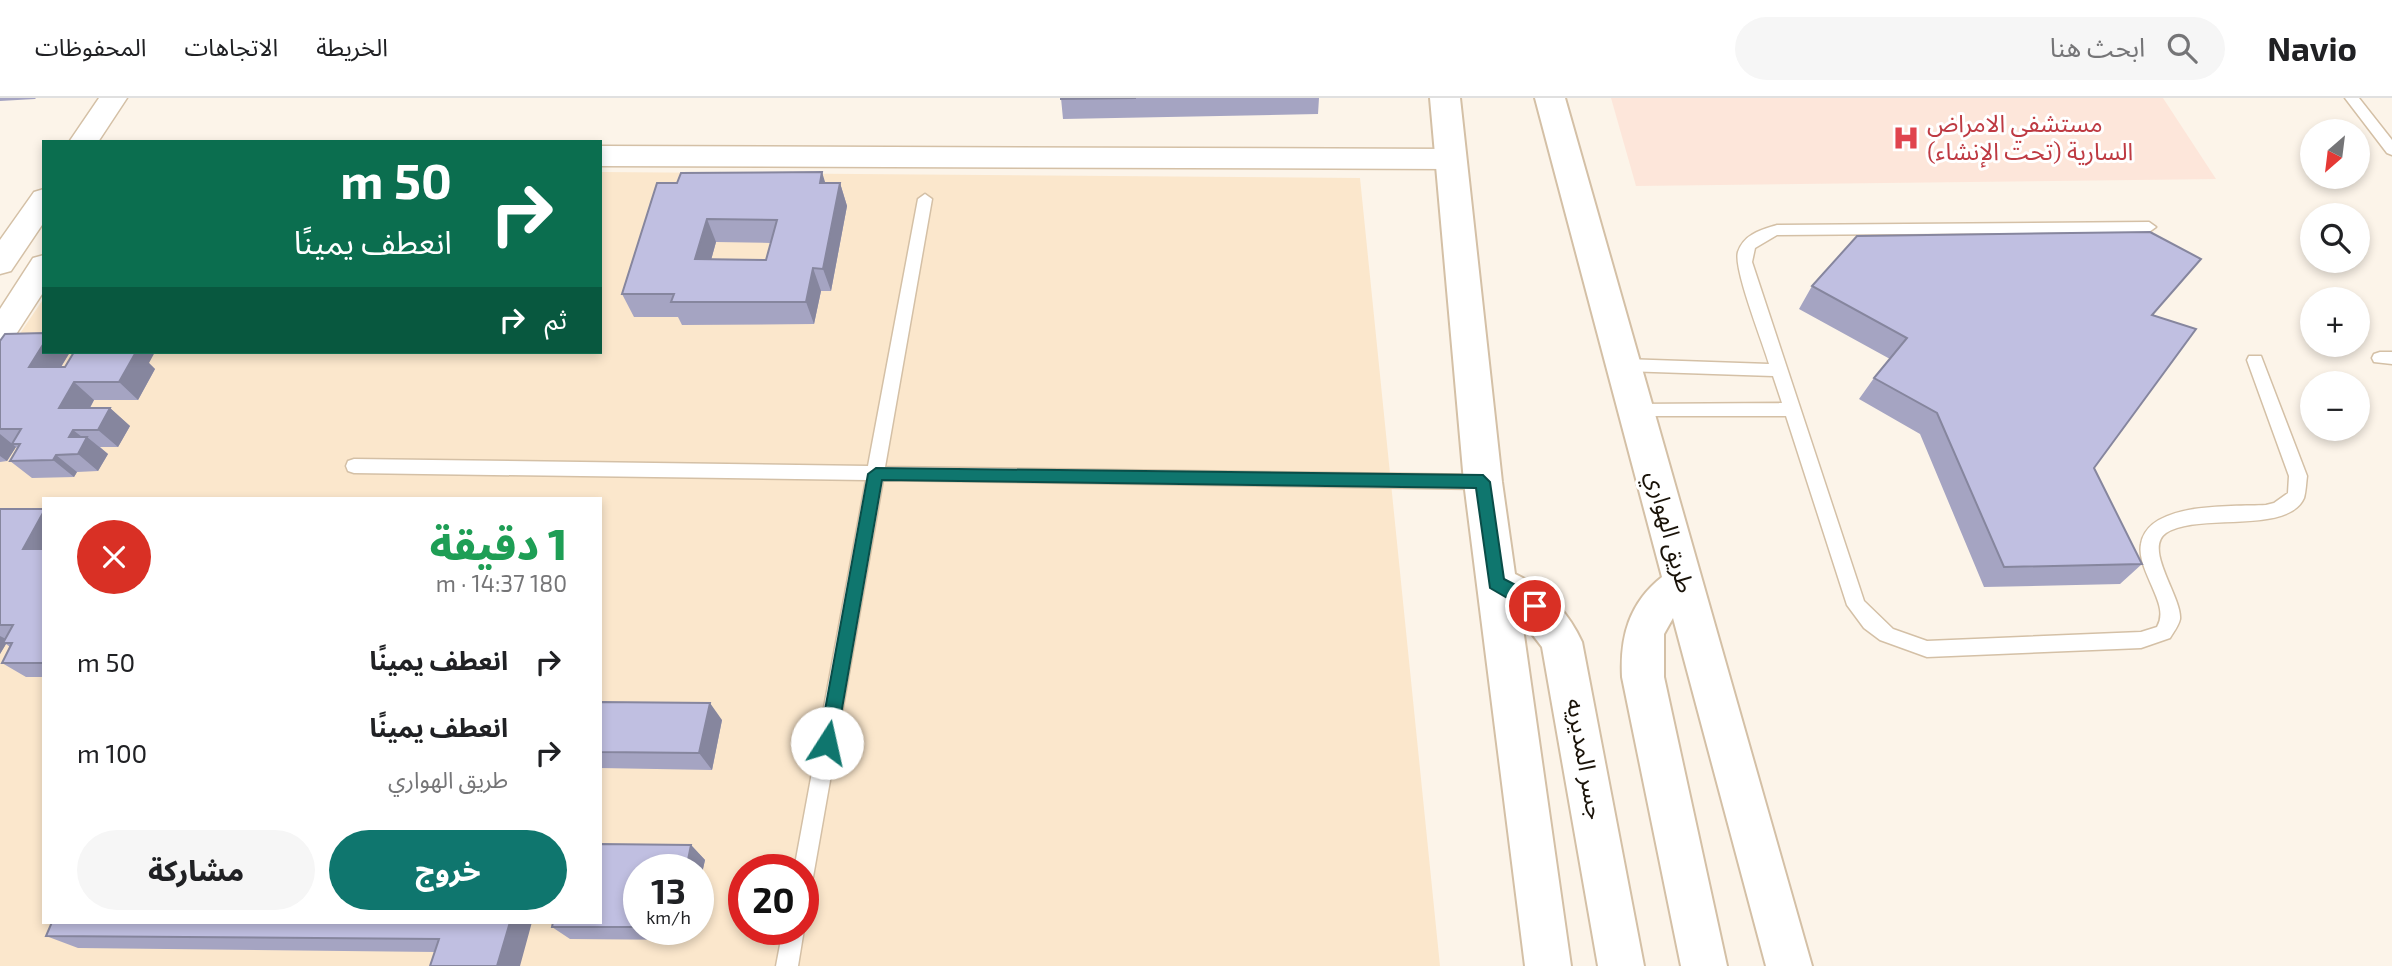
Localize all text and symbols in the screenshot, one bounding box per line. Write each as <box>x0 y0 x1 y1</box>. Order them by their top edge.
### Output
search box <box>1735 17 2225 80</box>
text: Navio <box>2267 28 2357 68</box>
icon: search <box>2163 29 2201 67</box>
text: ابحث هنا <box>2050 31 2145 62</box>
text: المحفوظات <box>35 32 146 61</box>
text: الاتجاهات <box>184 32 278 61</box>
text: الخريطة <box>316 32 388 61</box>
place label: مستشفي الامراض السارية (تحت الإنشاء) <box>1927 108 2133 168</box>
north arrow <box>2300 119 2370 189</box>
map controls <box>2300 119 2370 441</box>
hospital icon: مستشفي الامراض السارية (تحت الإنشاء) <box>1891 123 1921 153</box>
text: 50 m <box>340 150 452 209</box>
icon: right <box>476 168 567 259</box>
button: search <box>2300 203 2370 273</box>
text: انعطف يمينًا <box>294 222 452 260</box>
button: + <box>2300 287 2370 357</box>
icon: right <box>493 301 531 339</box>
text: ثم <box>545 303 567 334</box>
button: − <box>2300 371 2370 441</box>
street label: طريق الهواري <box>1636 467 1702 597</box>
text: 1 دقيقة <box>429 518 567 568</box>
button: close <box>77 520 151 594</box>
text: 180 m · 14:37 <box>436 569 567 597</box>
pin <box>1505 576 1565 636</box>
icon: arrive <box>1516 587 1554 625</box>
icon: right <box>529 643 567 681</box>
text: انعطف يمينًا <box>369 644 508 675</box>
text: 50 m <box>77 646 135 677</box>
street label: جسر المديريه <box>1561 696 1611 822</box>
position arrow <box>790 706 864 780</box>
text: انعطف يمينًا <box>369 711 508 742</box>
icon: right <box>529 734 567 772</box>
text: 100 m <box>77 737 147 768</box>
text: طريق الهواري <box>388 765 508 793</box>
button: مشاركة <box>77 830 315 910</box>
button: خروج <box>329 830 567 910</box>
speed limit sign: 20 <box>728 854 819 945</box>
text: 13 <box>651 869 686 911</box>
text: km/h <box>646 906 691 928</box>

